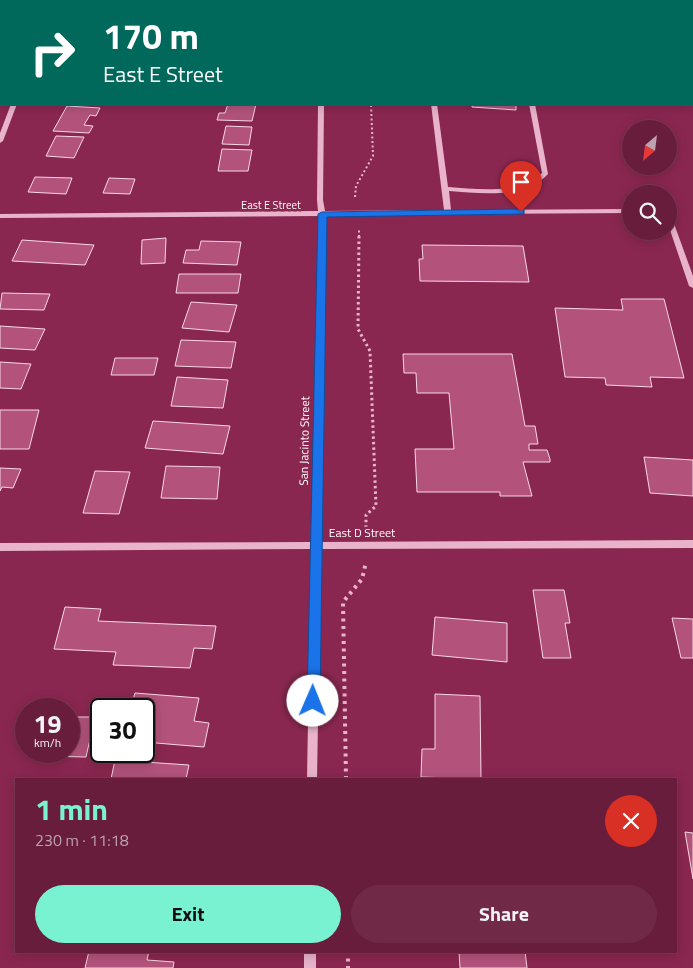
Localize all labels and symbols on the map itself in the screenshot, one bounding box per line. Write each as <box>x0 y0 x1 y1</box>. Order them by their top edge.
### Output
north arrow <box>622 120 678 175</box>
pin <box>500 161 542 212</box>
street label: East E Street <box>241 197 301 213</box>
street label: San Jacinto Street <box>294 395 314 486</box>
street label: East D Street <box>329 523 396 542</box>
position arrow <box>286 674 338 726</box>
speed limit sign: 30 <box>90 698 155 763</box>

